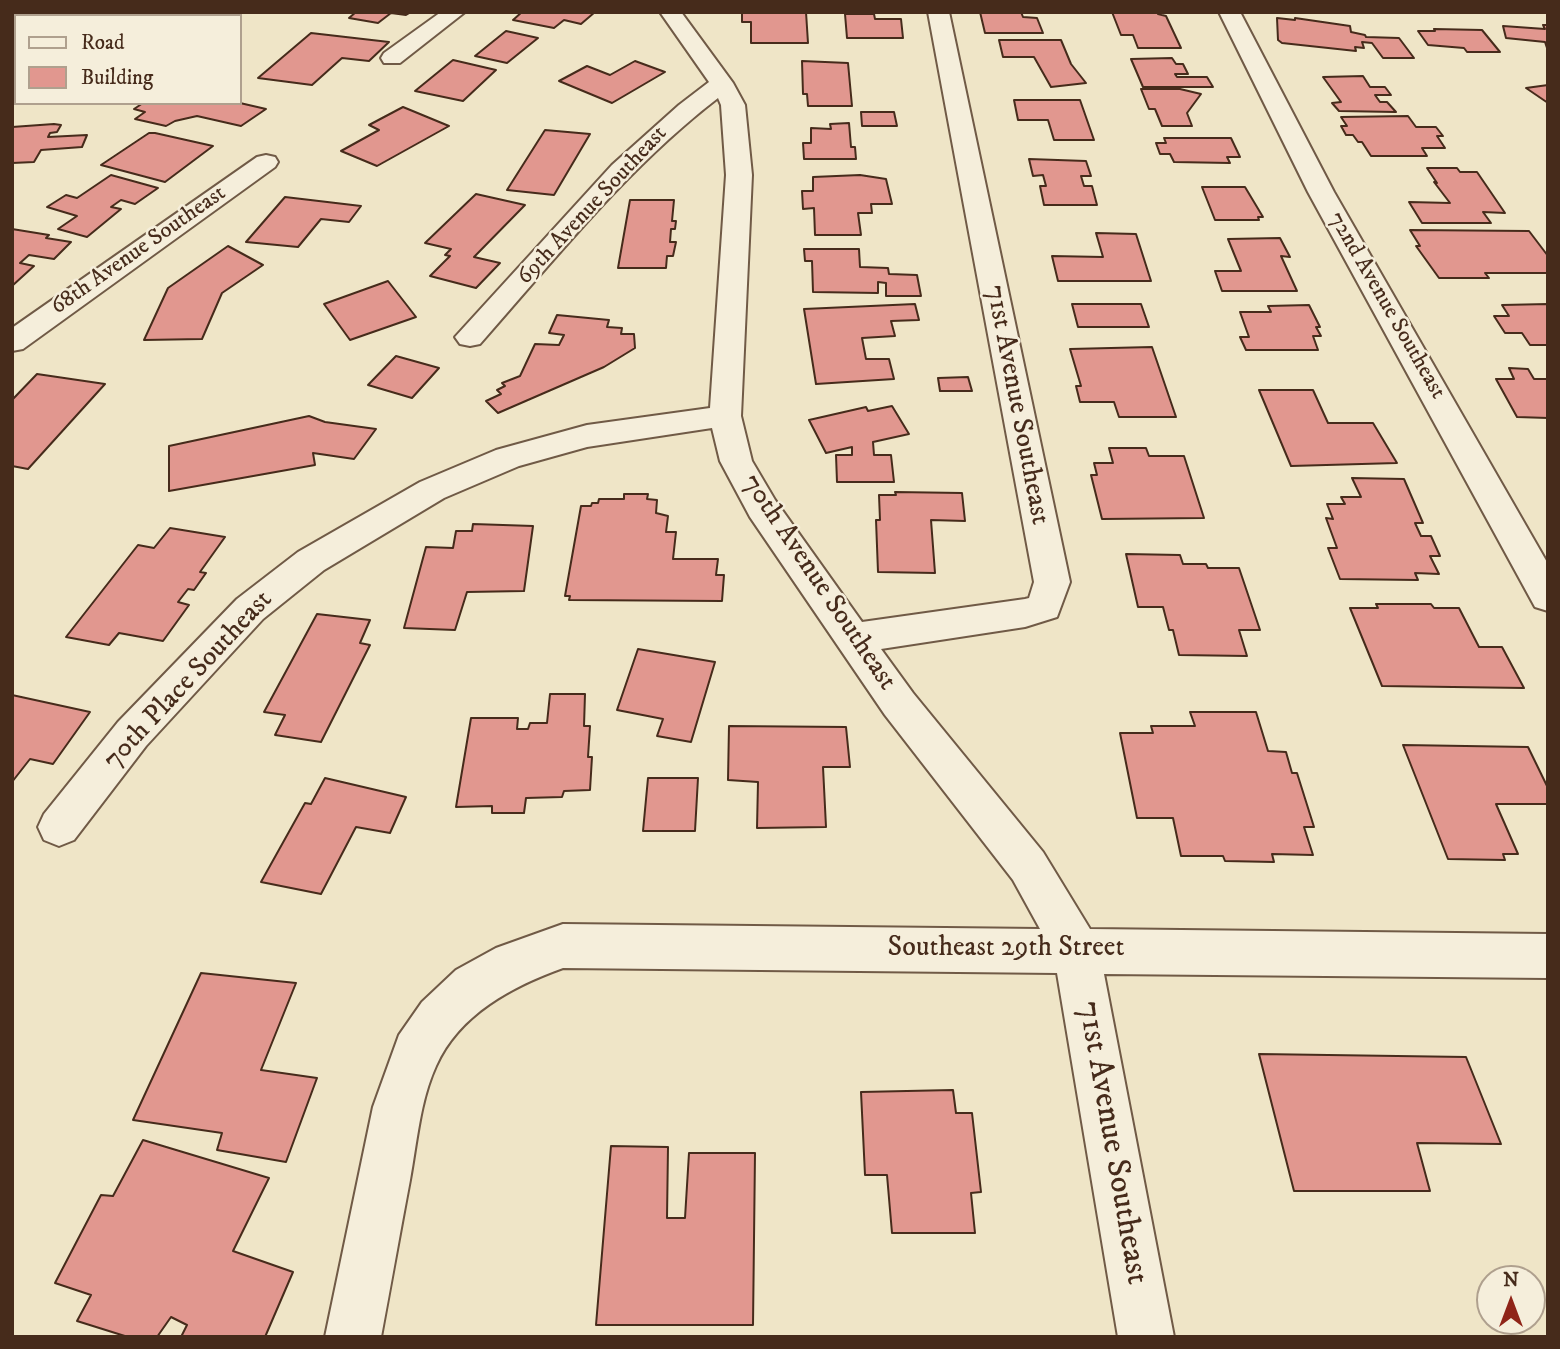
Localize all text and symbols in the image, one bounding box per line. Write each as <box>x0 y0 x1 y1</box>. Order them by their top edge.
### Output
legend <box>14 14 242 105</box>
text: Road <box>81 30 125 56</box>
text: Building <box>81 65 153 91</box>
street label: 69th Avenue Southeast <box>512 121 674 291</box>
street label: 68th Avenue Southeast <box>46 180 232 322</box>
street label: 72nd Avenue Southeast <box>1321 208 1451 404</box>
street label: 71st Avenue Southeast <box>976 282 1056 528</box>
street label: 70th Avenue Southeast <box>733 469 903 697</box>
street label: 70th Place Southeast <box>97 584 281 778</box>
street label: Southeast 29th Street <box>888 932 1124 966</box>
street label: 71st Avenue Southeast <box>1067 998 1155 1288</box>
north arrow <box>1476 1265 1546 1335</box>
text: N <box>1503 1269 1519 1292</box>

